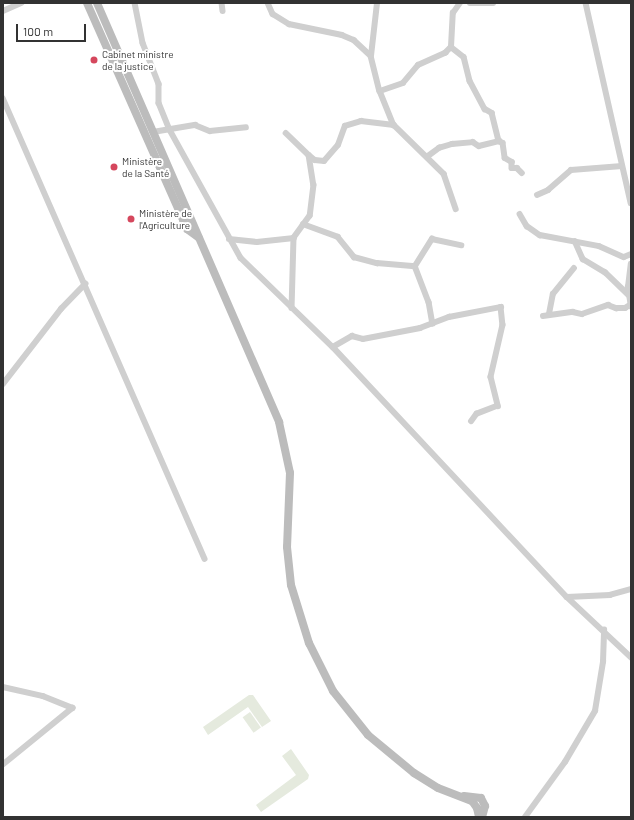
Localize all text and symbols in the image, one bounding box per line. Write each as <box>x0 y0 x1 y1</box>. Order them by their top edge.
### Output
scale bar <box>18 16 88 42</box>
text: 100 m <box>23 24 53 38</box>
place label: Cabinet ministre de la justice <box>102 48 173 72</box>
marker: Cabinet ministre de la justice <box>89 55 99 65</box>
place label: Ministère de la Santé <box>122 155 169 178</box>
marker: Ministère de la Santé <box>109 162 119 172</box>
place label: Ministère de l'Agriculture <box>139 207 192 230</box>
marker: Ministère de l'Agriculture <box>126 214 136 224</box>

